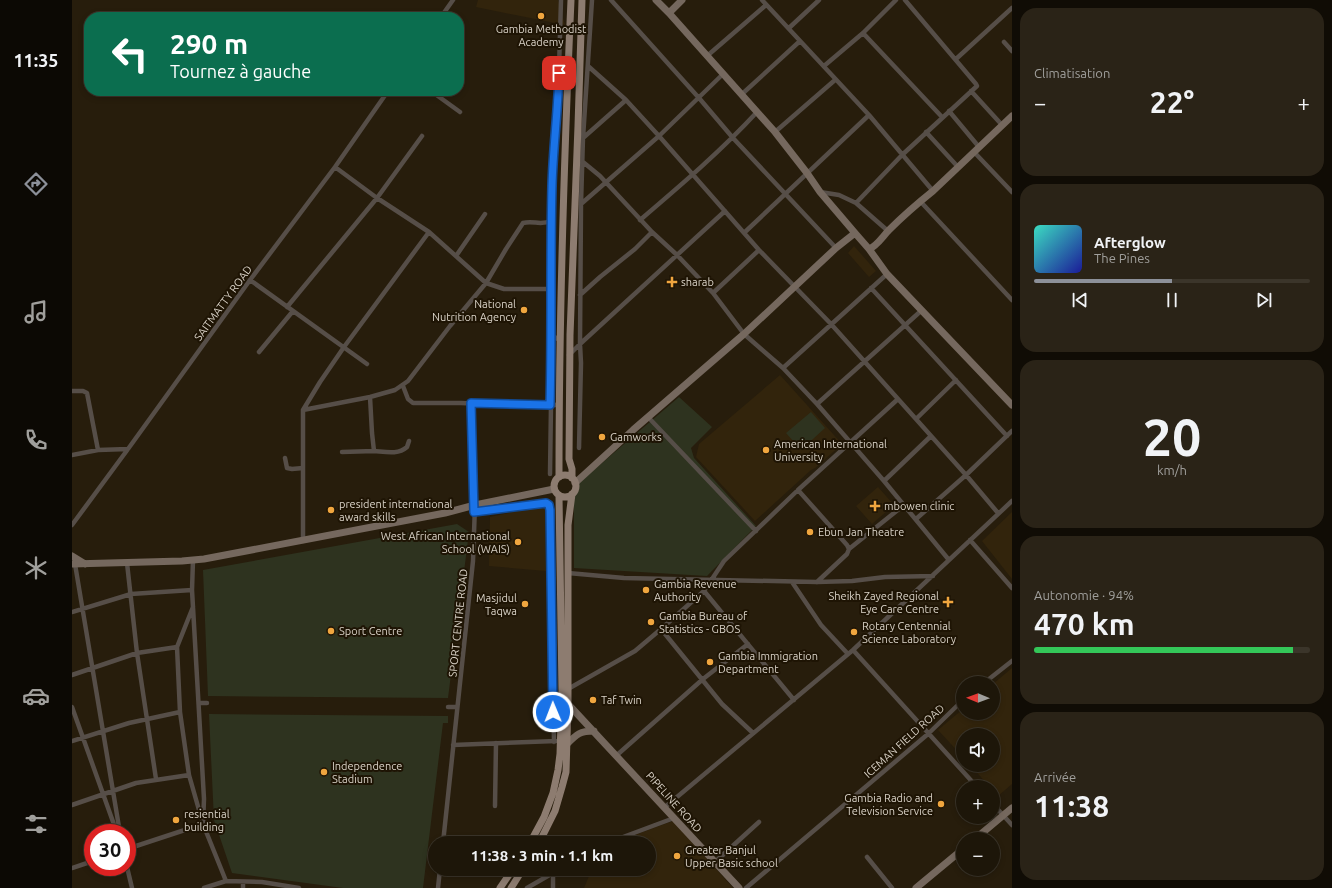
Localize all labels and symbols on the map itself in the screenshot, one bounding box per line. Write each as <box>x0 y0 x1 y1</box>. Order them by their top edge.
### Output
marker: Gambia Methodist Academy <box>536 11 546 21</box>
place label: Gambia Methodist Academy <box>496 23 587 48</box>
pin <box>542 56 576 90</box>
street label: SAITMATTY ROAD <box>192 263 254 343</box>
marker: sharab <box>666 276 678 288</box>
place label: sharab <box>681 276 714 288</box>
place label: National Nutrition Agency <box>432 298 517 323</box>
marker: National Nutrition Agency <box>519 305 529 315</box>
place label: Gamworks <box>610 431 662 443</box>
marker: Gamworks <box>597 432 607 442</box>
place label: American International University <box>774 438 887 463</box>
marker: American International University <box>761 445 771 455</box>
place label: president international award skills <box>339 498 453 523</box>
marker: mbowen clinic <box>869 500 881 512</box>
place label: mbowen clinic <box>884 500 955 512</box>
marker: president international award skills <box>326 505 336 515</box>
place label: Ebun Jan Theatre <box>818 526 904 538</box>
marker: Ebun Jan Theatre <box>805 527 815 537</box>
place label: West African International School (WAIS) <box>381 530 510 556</box>
marker: West African International School (WAIS) <box>513 537 523 547</box>
street label: SPORT CENTRE ROAD <box>446 568 470 678</box>
place label: Gambia Revenue Authority <box>654 578 737 603</box>
marker: Gambia Revenue Authority <box>641 585 651 595</box>
place label: Sheikh Zayed Regional Eye Care Centre <box>829 590 939 615</box>
place label: Masjidul Taqwa <box>476 592 517 617</box>
marker: Sheikh Zayed Regional Eye Care Centre <box>942 596 954 608</box>
marker: Masjidul Taqwa <box>520 599 530 609</box>
place label: Gambia Bureau of Statistics - GBOS <box>659 610 748 635</box>
marker: Gambia Bureau of Statistics - GBOS <box>646 617 656 627</box>
place label: Rotary Centennial Science Laboratory <box>862 620 957 645</box>
place label: Sport Centre <box>339 625 402 637</box>
marker: Sport Centre <box>326 626 336 636</box>
marker: Rotary Centennial Science Laboratory <box>849 627 859 637</box>
place label: Gambia Immigration Department <box>718 650 818 675</box>
marker: Gambia Immigration Department <box>705 657 715 667</box>
north arrow <box>956 676 1000 720</box>
position arrow <box>532 691 574 733</box>
place label: Taf Twin <box>601 694 642 706</box>
marker: Taf Twin <box>588 695 598 705</box>
street label: ICEMAN FIELD ROAD <box>861 702 947 780</box>
place label: Independence Stadium <box>332 760 402 785</box>
marker: Independence Stadium <box>319 767 329 777</box>
street label: PIPELINE ROAD <box>644 769 704 835</box>
place label: Gambia Radio and Television Service <box>844 792 933 817</box>
marker: Gambia Radio and Television Service <box>936 799 946 809</box>
place label: resiential building <box>184 808 230 833</box>
marker: resiential building <box>171 815 181 825</box>
speed limit sign: 30 <box>84 824 136 876</box>
place label: Greater Banjul Upper Basic school <box>685 844 778 869</box>
marker: Greater Banjul Upper Basic school <box>672 851 682 861</box>

